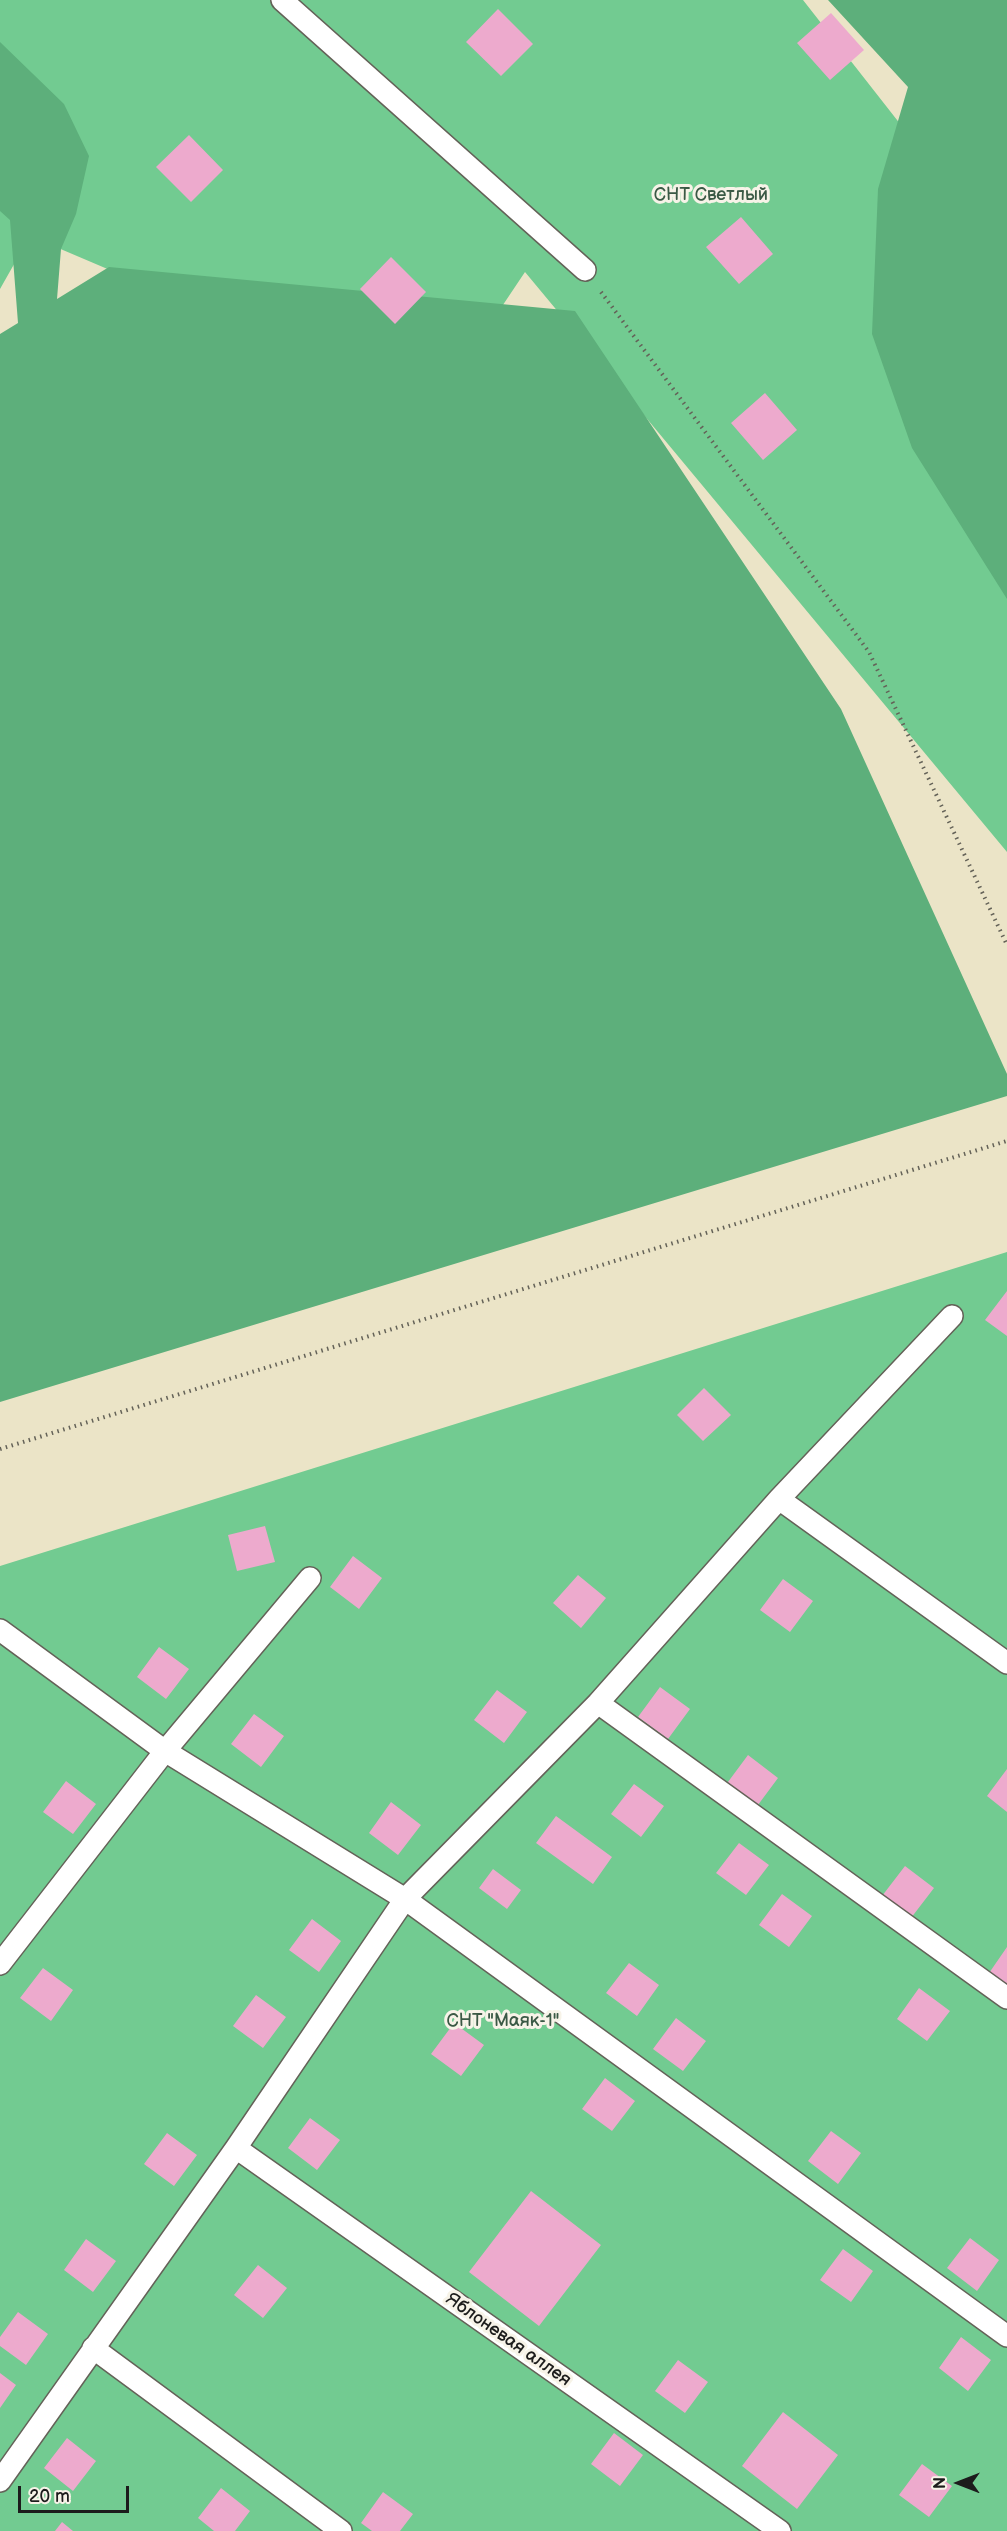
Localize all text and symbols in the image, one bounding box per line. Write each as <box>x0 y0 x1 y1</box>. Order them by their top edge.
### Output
park label: СНТ Светлый <box>654 184 768 206</box>
park label: СНТ "Маяк-1" <box>446 2010 560 2032</box>
street label: Яблоневая аллея <box>441 2289 575 2391</box>
north arrow <box>929 2453 989 2513</box>
scale bar <box>21 2474 132 2512</box>
text: N <box>931 2477 950 2489</box>
text: 20 m <box>29 2486 70 2507</box>

